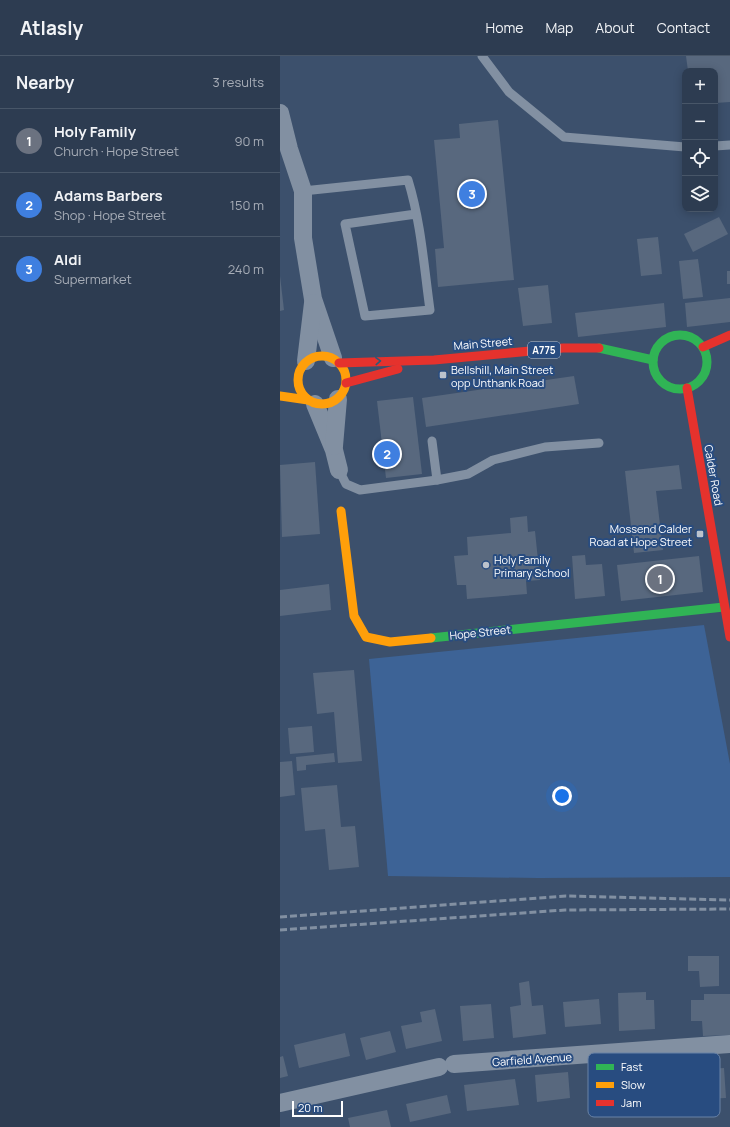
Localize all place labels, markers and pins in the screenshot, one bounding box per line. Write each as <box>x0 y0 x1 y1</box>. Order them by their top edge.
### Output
pin: 3 <box>459 179 485 209</box>
place label: Bellshill, Main Street opp Unthank Road <box>451 362 553 390</box>
marker: Bellshill, Main Street opp Unthank Road <box>438 370 448 380</box>
pin: 2 <box>374 439 400 469</box>
place label: Mossend Calder Road at Hope Street <box>590 521 692 549</box>
marker: Mossend Calder Road at Hope Street <box>695 529 705 539</box>
place label: Holy Family Primary School <box>494 552 570 580</box>
marker: Holy Family Primary School <box>481 560 491 570</box>
pin: 1 <box>647 564 673 594</box>

